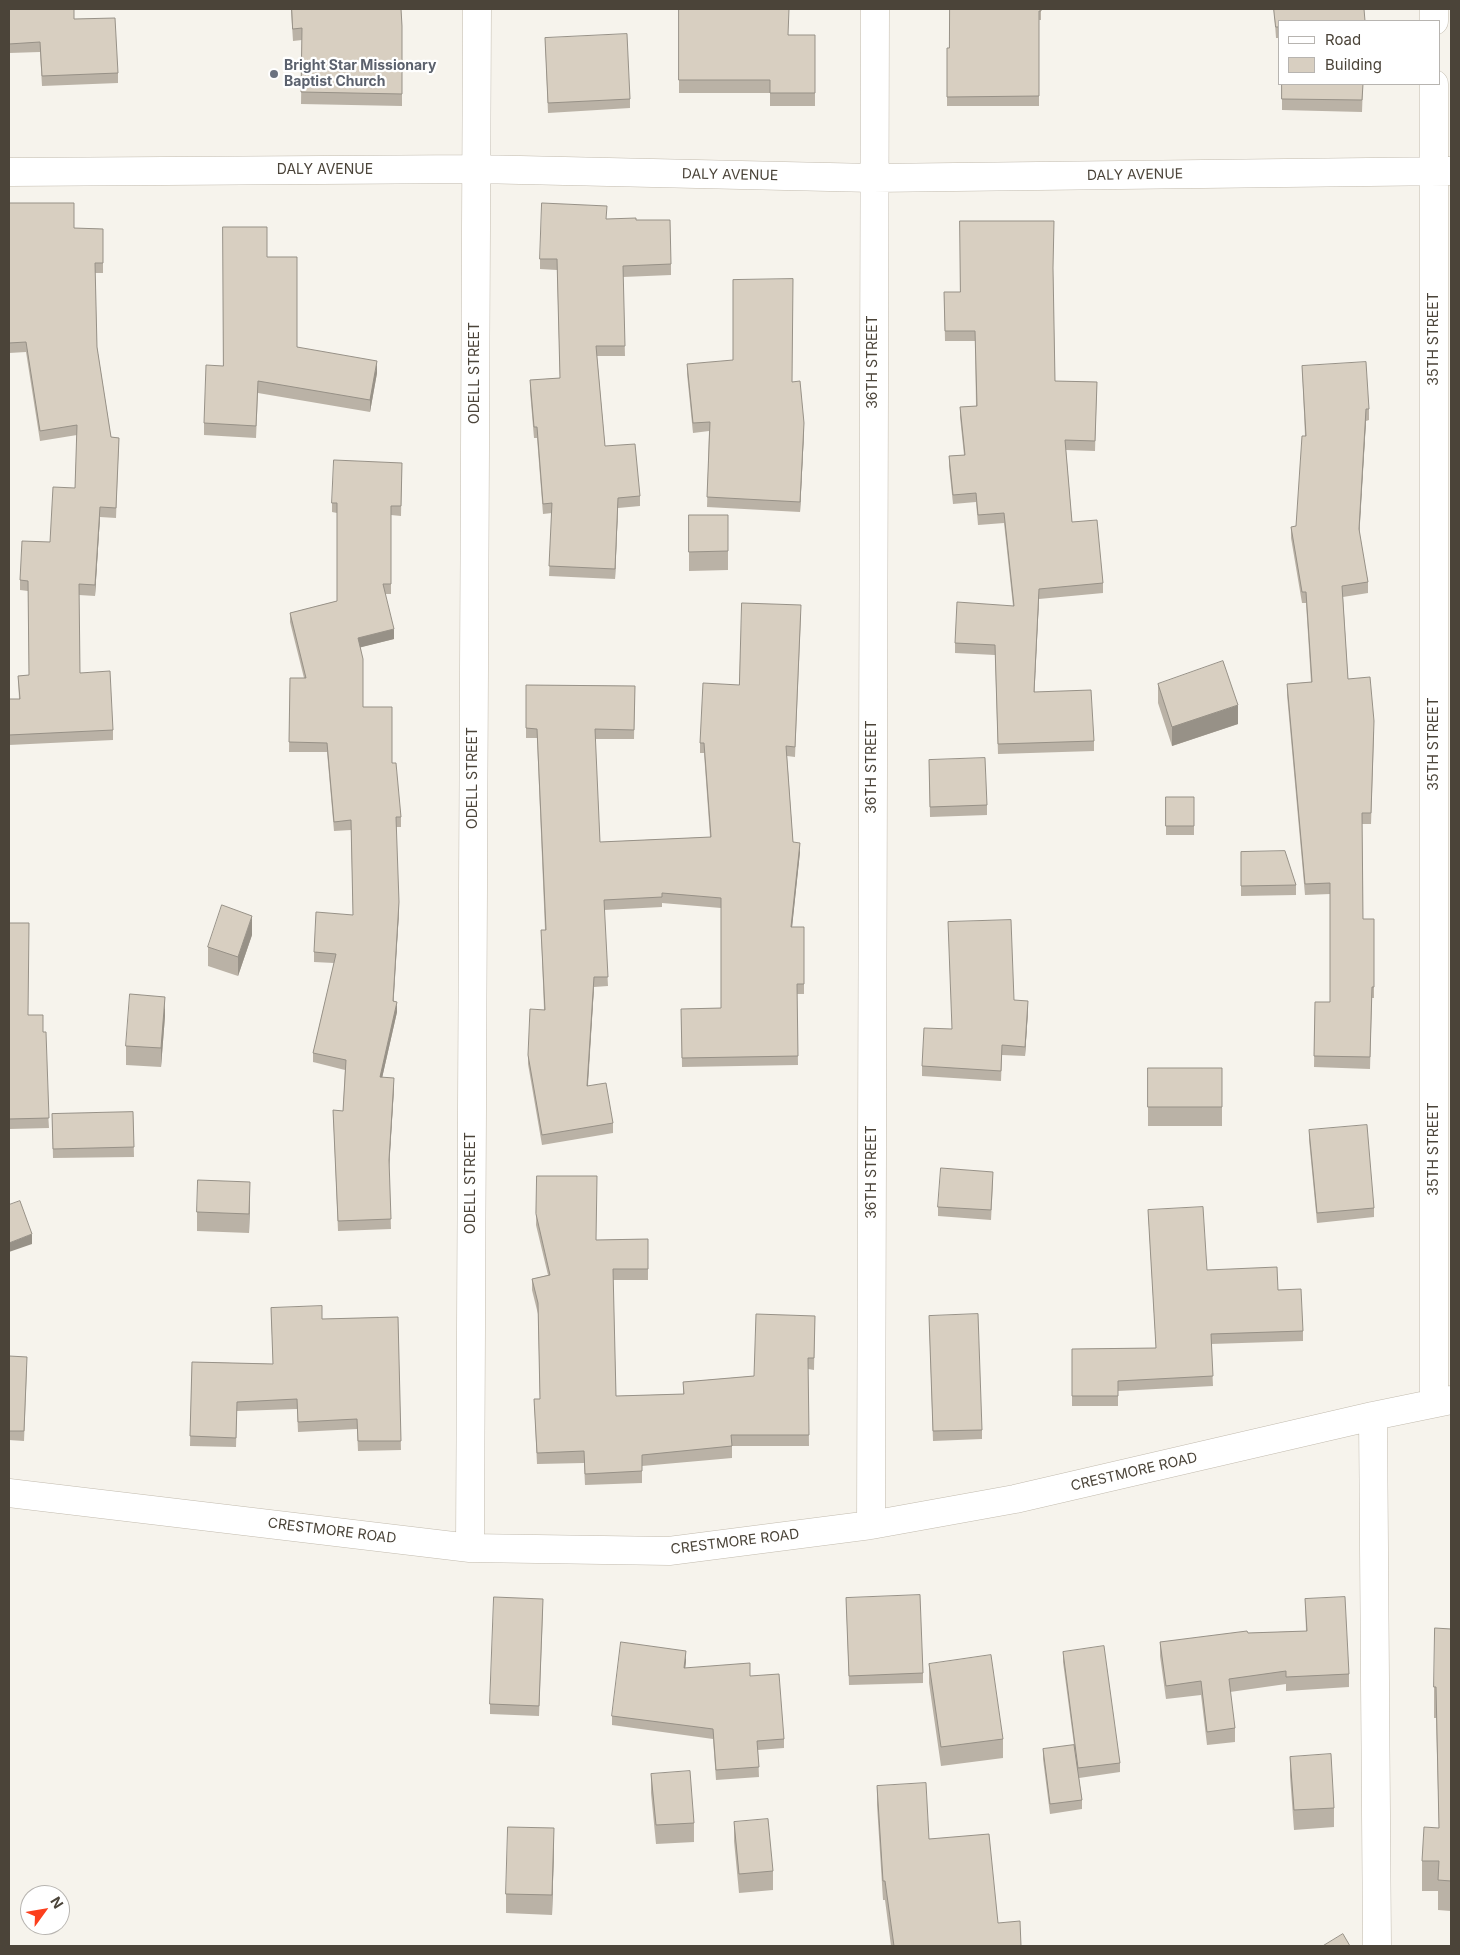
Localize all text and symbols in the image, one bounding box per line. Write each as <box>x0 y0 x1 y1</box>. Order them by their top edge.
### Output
legend <box>1278 20 1440 85</box>
text: Road <box>1325 30 1361 49</box>
text: Building <box>1325 55 1382 74</box>
place label: Bright Star Missionary Baptist Church <box>284 58 436 90</box>
marker: Bright Star Missionary Baptist Church <box>268 68 280 80</box>
street label: DALY AVENUE <box>277 162 373 178</box>
street label: DALY AVENUE <box>682 166 778 184</box>
street label: DALY AVENUE <box>1087 166 1183 184</box>
street label: 35TH STREET <box>1426 292 1442 386</box>
street label: 36TH STREET <box>865 315 881 409</box>
street label: ODELL STREET <box>467 322 483 424</box>
street label: 35TH STREET <box>1426 697 1442 791</box>
street label: 36TH STREET <box>864 720 880 814</box>
street label: ODELL STREET <box>465 727 481 829</box>
street label: 35TH STREET <box>1426 1102 1442 1196</box>
street label: 36TH STREET <box>864 1125 880 1219</box>
street label: ODELL STREET <box>463 1132 479 1234</box>
street label: CRESTMORE ROAD <box>1069 1449 1199 1495</box>
street label: CRESTMORE ROAD <box>267 1515 397 1547</box>
street label: CRESTMORE ROAD <box>670 1526 800 1558</box>
north arrow <box>20 1885 70 1935</box>
text: N <box>47 1893 67 1911</box>

